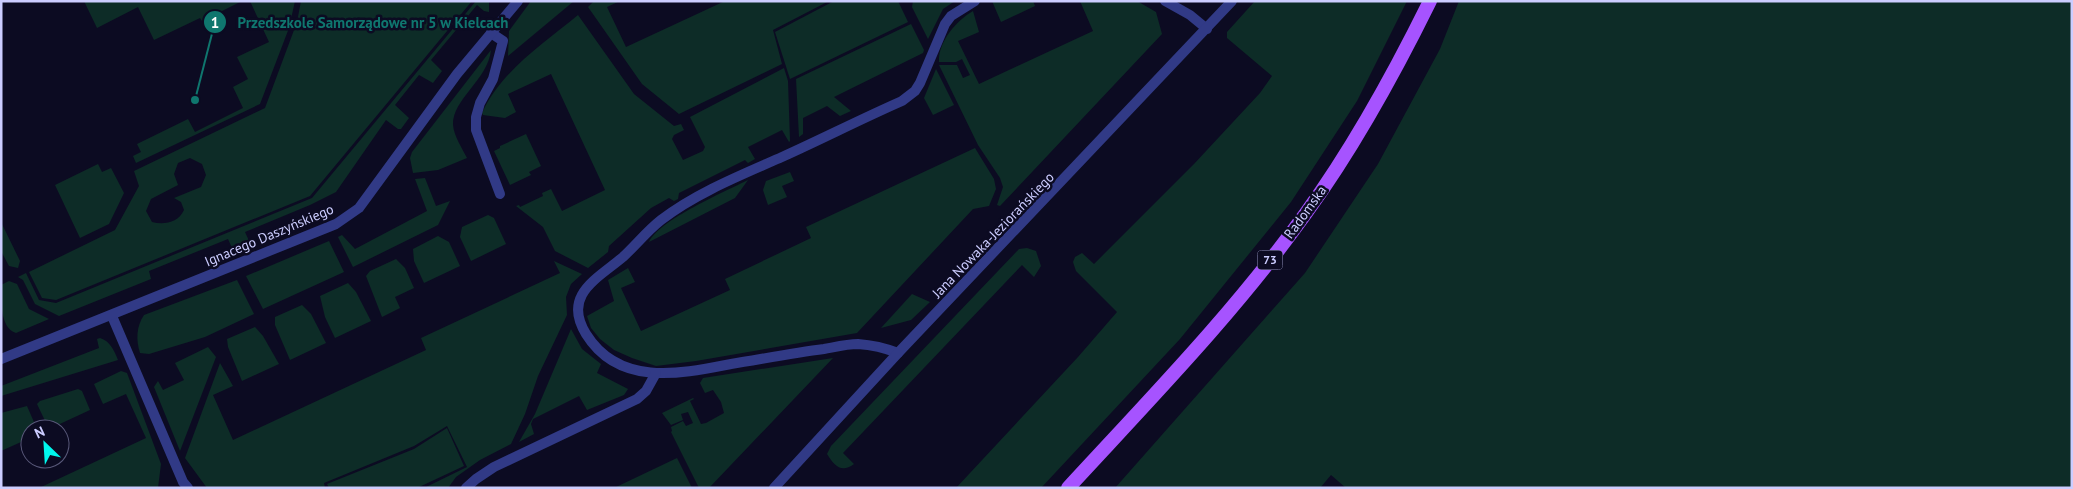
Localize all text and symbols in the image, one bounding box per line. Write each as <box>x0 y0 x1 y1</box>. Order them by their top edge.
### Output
callout: Przedszkole Samorządowe nr 5 w Kielcach <box>203 7 519 37</box>
text: 1 <box>211 13 219 32</box>
text: Przedszkole Samorządowe nr 5 w Kielcach <box>238 13 508 32</box>
street label: Jana Nowaka-Jeziorańskiego <box>927 168 1058 303</box>
street label: Radomska <box>1280 182 1330 242</box>
street label: Ignacego Daszyńskiego <box>202 200 336 270</box>
road number: 73 <box>1258 250 1282 270</box>
north arrow <box>20 419 70 469</box>
text: N <box>32 422 47 442</box>

